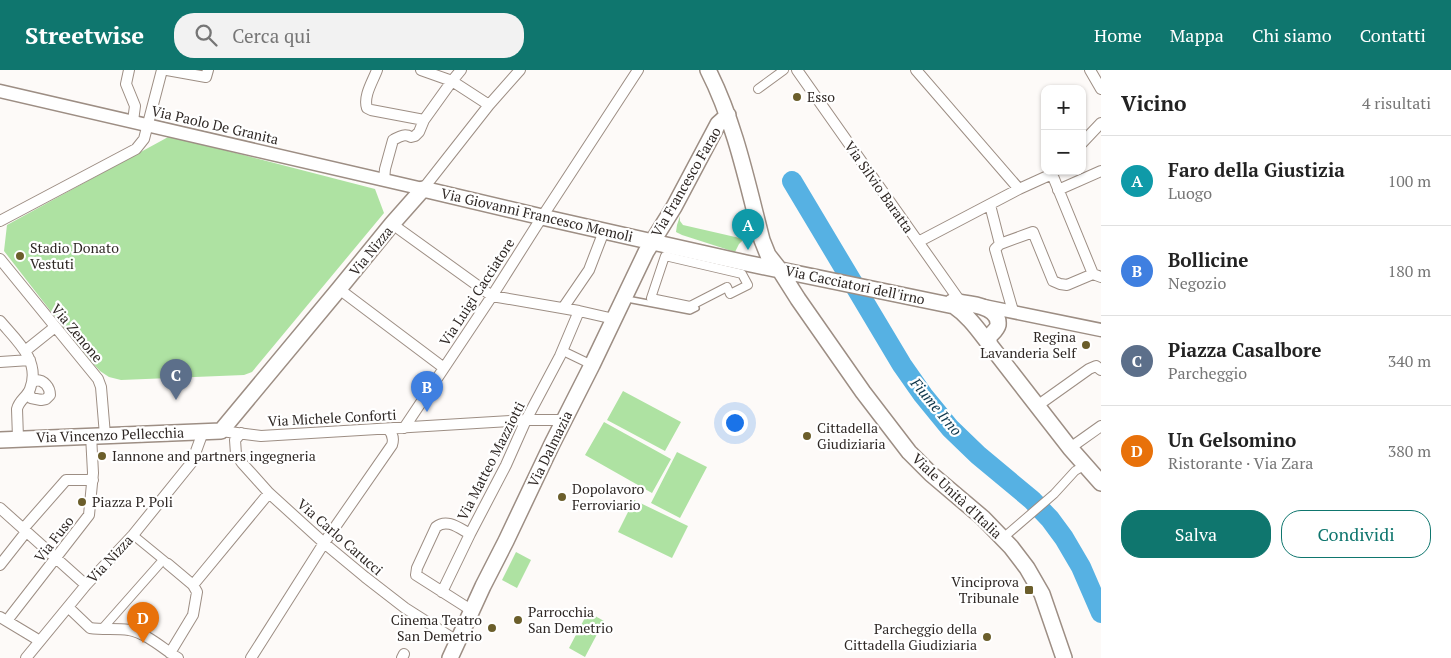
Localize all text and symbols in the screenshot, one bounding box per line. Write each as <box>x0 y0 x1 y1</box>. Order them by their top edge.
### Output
search box <box>174 13 524 58</box>
text: Streetwise <box>25 19 144 51</box>
icon: search <box>192 21 220 49</box>
text: Cerca qui <box>232 23 311 48</box>
text: Home <box>1094 23 1142 47</box>
text: Mappa <box>1170 23 1224 47</box>
text: Chi siamo <box>1252 23 1332 47</box>
text: Contatti <box>1360 23 1426 47</box>
map controls <box>1041 85 1086 175</box>
button: + <box>1041 85 1086 130</box>
place label: Esso <box>807 87 835 106</box>
text: Vicino <box>1121 89 1187 117</box>
marker: Esso <box>791 91 803 103</box>
text: 4 risultati <box>1362 92 1431 114</box>
street label: Via Paolo De Granita <box>150 101 281 148</box>
street label: Via Francesco Farao <box>646 123 725 240</box>
button: − <box>1041 130 1086 175</box>
street label: Via Silvio Baratta <box>841 137 918 236</box>
text: Faro della Giustizia <box>1168 157 1345 182</box>
text: A <box>1131 170 1143 192</box>
text: 100 m <box>1388 170 1431 192</box>
text: Luogo <box>1168 182 1212 204</box>
street label: Via Giovanni Francesco Memoli <box>439 183 635 246</box>
pin: A <box>732 209 764 250</box>
street label: Via Nizza <box>345 222 397 280</box>
street label: Via Luigi Cacciatore <box>435 234 519 349</box>
place label: Stadio Donato Vestuti <box>30 238 119 273</box>
text: Bollicine <box>1168 247 1248 272</box>
marker: Stadio Donato Vestuti <box>14 250 26 262</box>
street label: Via Cacciatori dell'irno <box>784 260 927 309</box>
text: B <box>1132 260 1142 282</box>
text: 180 m <box>1388 260 1431 282</box>
text: Negozio <box>1168 272 1226 294</box>
street label: Via Zenone <box>47 299 107 366</box>
place label: Regina Lavanderia Self <box>980 327 1077 362</box>
text: Piazza Casalbore <box>1168 337 1321 362</box>
marker: Regina Lavanderia Self <box>1080 339 1092 351</box>
text: C <box>1132 350 1142 372</box>
text: 340 m <box>1388 350 1431 372</box>
pin: C <box>160 359 192 400</box>
text: Parcheggio <box>1168 362 1247 384</box>
pin: B <box>411 371 443 412</box>
water label: Fiume Irno <box>906 373 967 440</box>
street label: Via Matteo Mazziotti <box>452 398 529 523</box>
street label: Via Michele Conforti <box>267 405 397 430</box>
street label: Via Dalmazia <box>523 407 576 490</box>
your location <box>722 410 748 436</box>
place label: Cittadella Giudiziaria <box>817 418 886 453</box>
street label: Via Vincenzo Pellecchia <box>36 422 184 447</box>
text: Un Gelsomino <box>1168 427 1296 452</box>
marker: Cittadella Giudiziaria <box>801 430 813 442</box>
text: D <box>1131 440 1143 462</box>
text: 380 m <box>1388 440 1431 462</box>
place label: Iannone and partners ingegneria <box>112 446 316 465</box>
street label: Viale Unità d'Italia <box>908 449 1006 542</box>
marker: Iannone and partners ingegneria <box>96 450 108 462</box>
text: Ristorante · Via Zara <box>1168 452 1313 474</box>
place label: Dopolavoro Ferroviario <box>572 479 645 514</box>
marker: Dopolavoro Ferroviario <box>556 491 568 503</box>
place label: Piazza P. Poli <box>92 492 173 511</box>
street label: Via Carlo Carucci <box>293 494 387 579</box>
marker: Piazza P. Poli <box>76 496 88 508</box>
button: Salva <box>1121 510 1271 558</box>
button: Condividi <box>1281 510 1431 558</box>
street label: Via Fuso <box>30 511 78 566</box>
street label: Via Nizza <box>83 531 137 587</box>
place label: Vinciprova Tribunale <box>951 572 1019 607</box>
marker: Vinciprova Tribunale <box>1023 584 1035 596</box>
pin: D <box>127 602 159 643</box>
place label: Parrocchia San Demetrio <box>528 602 613 637</box>
place label: Cinema Teatro San Demetrio <box>391 610 482 645</box>
marker: Parrocchia San Demetrio <box>512 614 524 626</box>
place label: Parcheggio della Cittadella Giudiziaria <box>844 619 977 654</box>
marker: Cinema Teatro San Demetrio <box>486 622 498 634</box>
marker: Parcheggio della Cittadella Giudiziaria <box>981 631 993 643</box>

